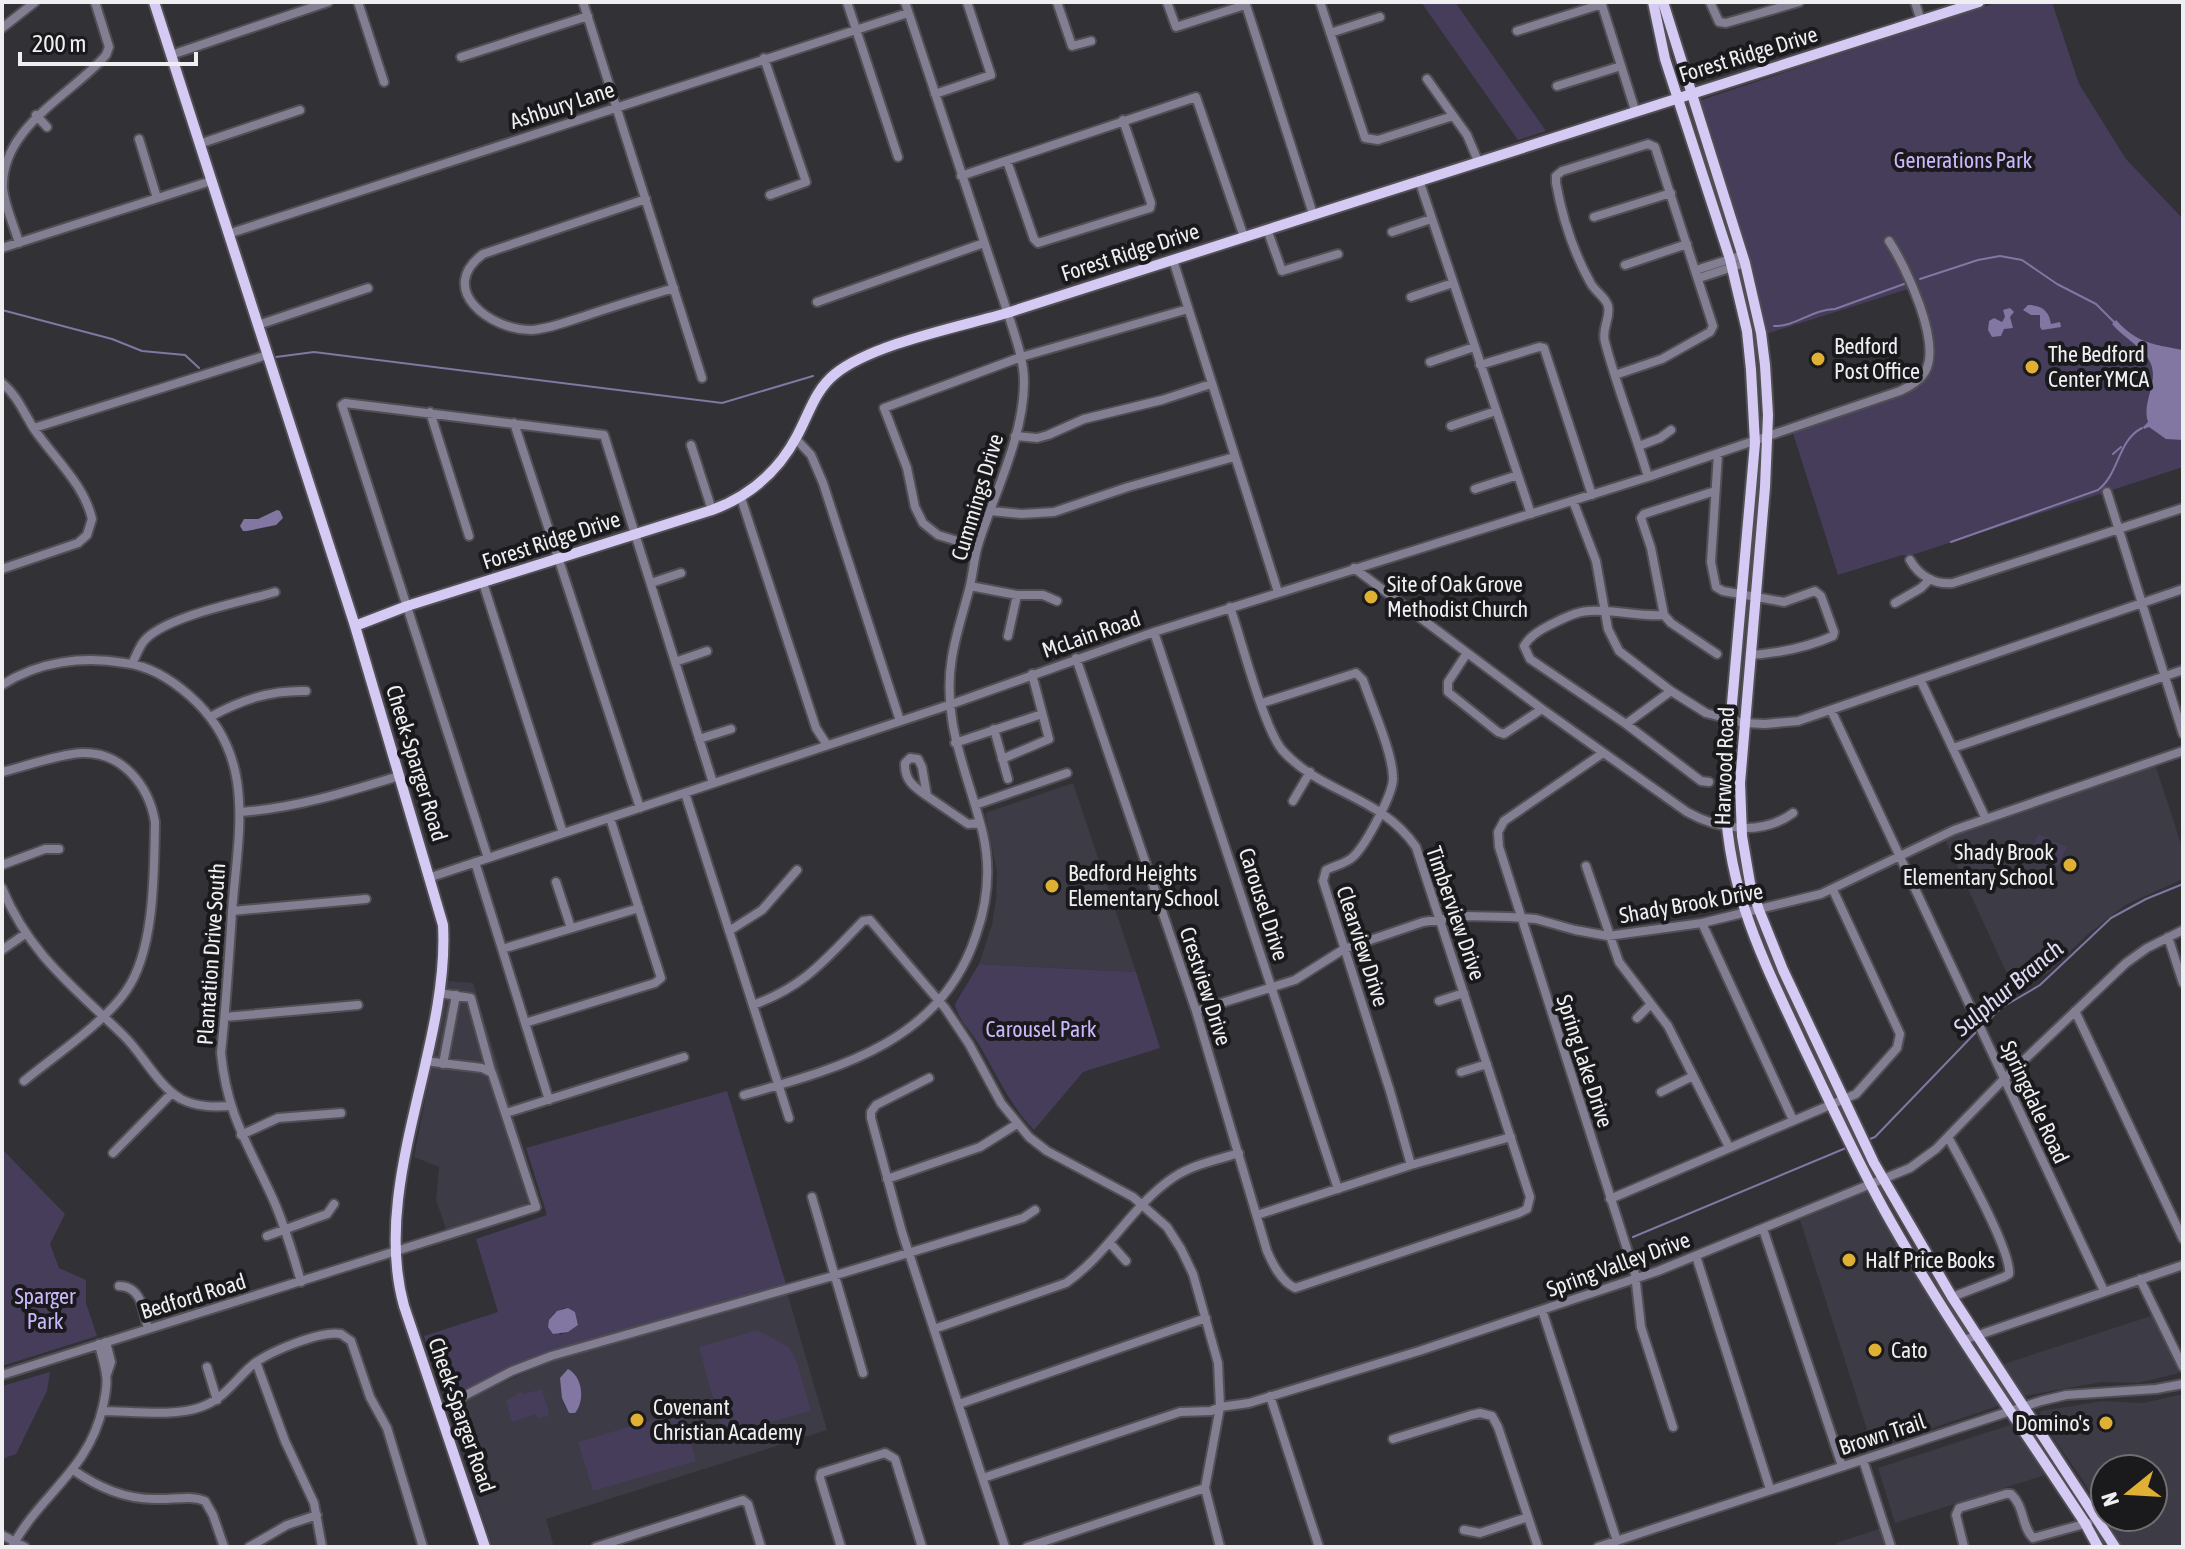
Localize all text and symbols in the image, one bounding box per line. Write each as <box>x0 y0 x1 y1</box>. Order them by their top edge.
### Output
scale bar <box>20 16 196 66</box>
street label: Forest Ridge Drive <box>1676 21 1820 87</box>
text: 200 m <box>32 30 86 57</box>
street label: Ashbury Lane <box>507 76 617 134</box>
park label: Generations Park <box>1894 147 2033 173</box>
street label: Forest Ridge Drive <box>1058 217 1202 287</box>
place label: Bedford Post Office <box>1834 333 1920 384</box>
place label: The Bedford Center YMCA <box>2048 341 2150 392</box>
marker: Bedford Post Office <box>1809 350 1827 368</box>
marker: The Bedford Center YMCA <box>2023 358 2041 376</box>
street label: Cummings Drive <box>945 431 1009 563</box>
street label: Forest Ridge Drive <box>479 505 623 575</box>
place label: Site of Oak Grove Methodist Church <box>1387 571 1528 622</box>
marker: Site of Oak Grove Methodist Church <box>1362 588 1380 606</box>
street label: McLain Road <box>1038 605 1144 663</box>
street label: Cheek-Sparger Road <box>381 682 453 844</box>
street label: Harwood Road <box>1709 706 1739 826</box>
place label: Shady Brook Elementary School <box>1903 839 2054 890</box>
street label: Timberview Drive <box>1421 843 1491 983</box>
street label: Carousel Drive <box>1234 844 1294 964</box>
marker: Shady Brook Elementary School <box>2061 856 2079 874</box>
place label: Bedford Heights Elementary School <box>1068 860 1219 911</box>
street label: Plantation Drive South <box>192 862 230 1046</box>
marker: Bedford Heights Elementary School <box>1043 877 1061 895</box>
street label: Shady Brook Drive <box>1617 878 1765 928</box>
street label: Clearview Drive <box>1331 883 1395 1009</box>
street label: Crestview Drive <box>1175 923 1237 1049</box>
water label: Sulphur Branch <box>1947 934 2068 1042</box>
street label: Spring Lake Drive <box>1551 991 1619 1131</box>
park label: Carousel Park <box>986 1016 1097 1042</box>
street label: Springdale Road <box>1995 1037 2075 1167</box>
street label: Spring Valley Drive <box>1543 1226 1693 1302</box>
place label: Half Price Books <box>1865 1247 1995 1273</box>
marker: Half Price Books <box>1840 1251 1858 1269</box>
street label: Bedford Road <box>137 1268 249 1324</box>
park label: Sparger Park <box>14 1283 76 1334</box>
street label: Cheek-Sparger Road <box>423 1334 501 1496</box>
place label: Cato <box>1891 1337 1928 1363</box>
marker: Cato <box>1866 1341 1884 1359</box>
place label: Covenant Christian Academy <box>653 1394 803 1445</box>
street label: Brown Trail <box>1835 1408 1929 1460</box>
place label: Domino's <box>2015 1410 2090 1436</box>
marker: Covenant Christian Academy <box>628 1411 646 1429</box>
marker: Domino's <box>2097 1414 2115 1432</box>
north arrow <box>2089 1453 2169 1533</box>
text: N <box>2096 1489 2124 1509</box>

